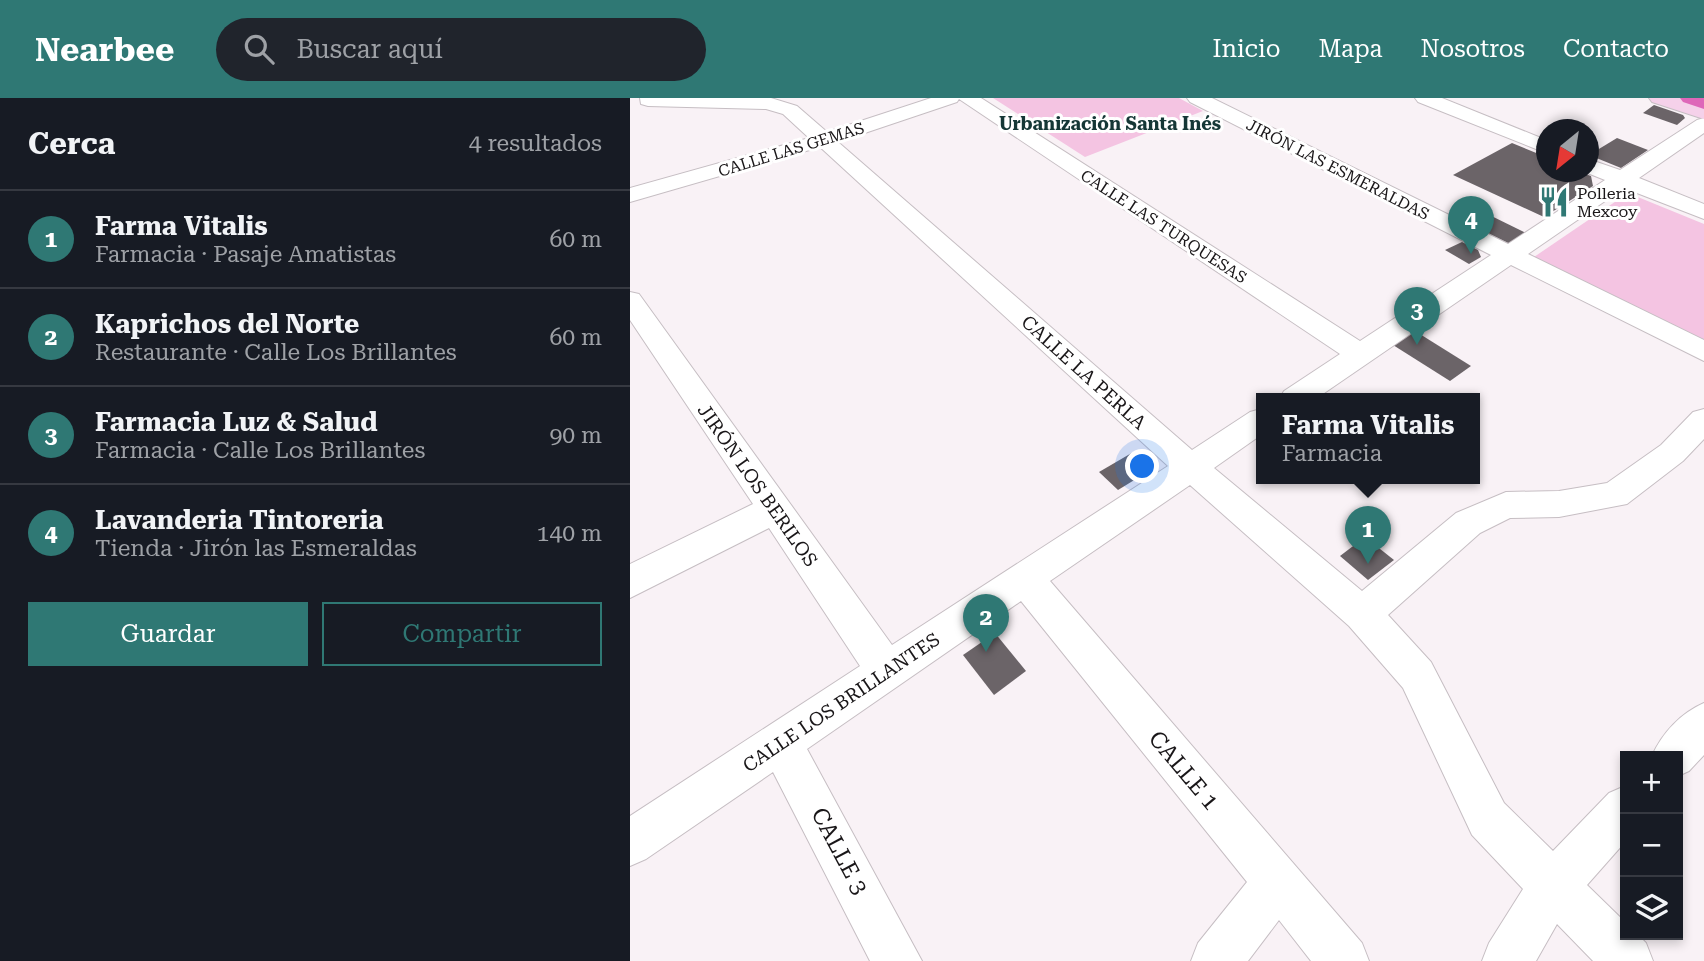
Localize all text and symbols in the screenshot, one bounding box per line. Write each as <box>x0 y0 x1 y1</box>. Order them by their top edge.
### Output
search box <box>216 18 706 81</box>
text: Nearbee <box>35 30 174 69</box>
icon: search <box>240 30 278 68</box>
text: Buscar aquí <box>296 34 443 64</box>
text: Inicio <box>1212 35 1280 63</box>
text: Mapa <box>1318 35 1383 63</box>
text: Nosotros <box>1421 35 1525 63</box>
text: Contacto <box>1563 35 1669 63</box>
district label: Urbanización Santa Inés <box>999 113 1221 134</box>
street label: JIRÓN LAS ESMERALDAS <box>1243 115 1432 224</box>
street label: CALLE LAS GEMAS <box>716 118 866 181</box>
north arrow <box>1536 119 1599 182</box>
text: Cerca <box>28 126 115 161</box>
text: 4 resultados <box>469 130 602 157</box>
street label: CALLE LAS TURQUESAS <box>1077 166 1250 287</box>
place label: Polleria Mexcoy <box>1577 184 1638 221</box>
restaurant icon: Polleria Mexcoy <box>1537 185 1571 219</box>
pin: 4 <box>1448 196 1494 254</box>
text: Farma Vitalis <box>95 211 268 241</box>
text: 1 <box>45 226 57 253</box>
text: 60 m <box>549 226 602 253</box>
text: Farmacia · Pasaje Amatistas <box>95 241 396 268</box>
pin: 3 <box>1394 287 1440 345</box>
text: Kaprichos del Norte <box>95 309 359 339</box>
street label: CALLE LA PERLA <box>1017 310 1151 435</box>
text: 2 <box>45 324 57 351</box>
text: 60 m <box>549 324 602 351</box>
text: Restaurante · Calle Los Brillantes <box>95 339 457 366</box>
popup <box>1256 393 1480 484</box>
street label: JIRÓN LOS BERILOS <box>693 400 822 571</box>
text: Farmacia Luz & Salud <box>95 407 378 437</box>
text: Farma Vitalis <box>1282 410 1454 440</box>
text: 3 <box>45 422 57 449</box>
text: 90 m <box>549 422 602 449</box>
text: Farmacia · Calle Los Brillantes <box>95 437 425 464</box>
text: Farmacia <box>1282 440 1382 467</box>
your location <box>1125 449 1159 483</box>
text: Lavanderia Tintoreria <box>95 505 384 535</box>
pin: 1 <box>1345 506 1391 564</box>
text: 4 <box>45 520 57 547</box>
text: 140 m <box>537 520 602 547</box>
text: Tienda · Jirón las Esmeraldas <box>95 535 417 562</box>
pin: 2 <box>963 594 1009 652</box>
button: Guardar <box>28 602 308 666</box>
button: Compartir <box>322 602 602 666</box>
street label: CALLE LOS BRILLANTES <box>738 628 944 777</box>
street label: CALLE 1 <box>1143 725 1224 815</box>
map controls <box>1620 751 1683 940</box>
button: + <box>1620 751 1683 814</box>
street label: CALLE 3 <box>805 803 874 899</box>
button: − <box>1620 814 1683 877</box>
button: layers <box>1620 877 1683 940</box>

